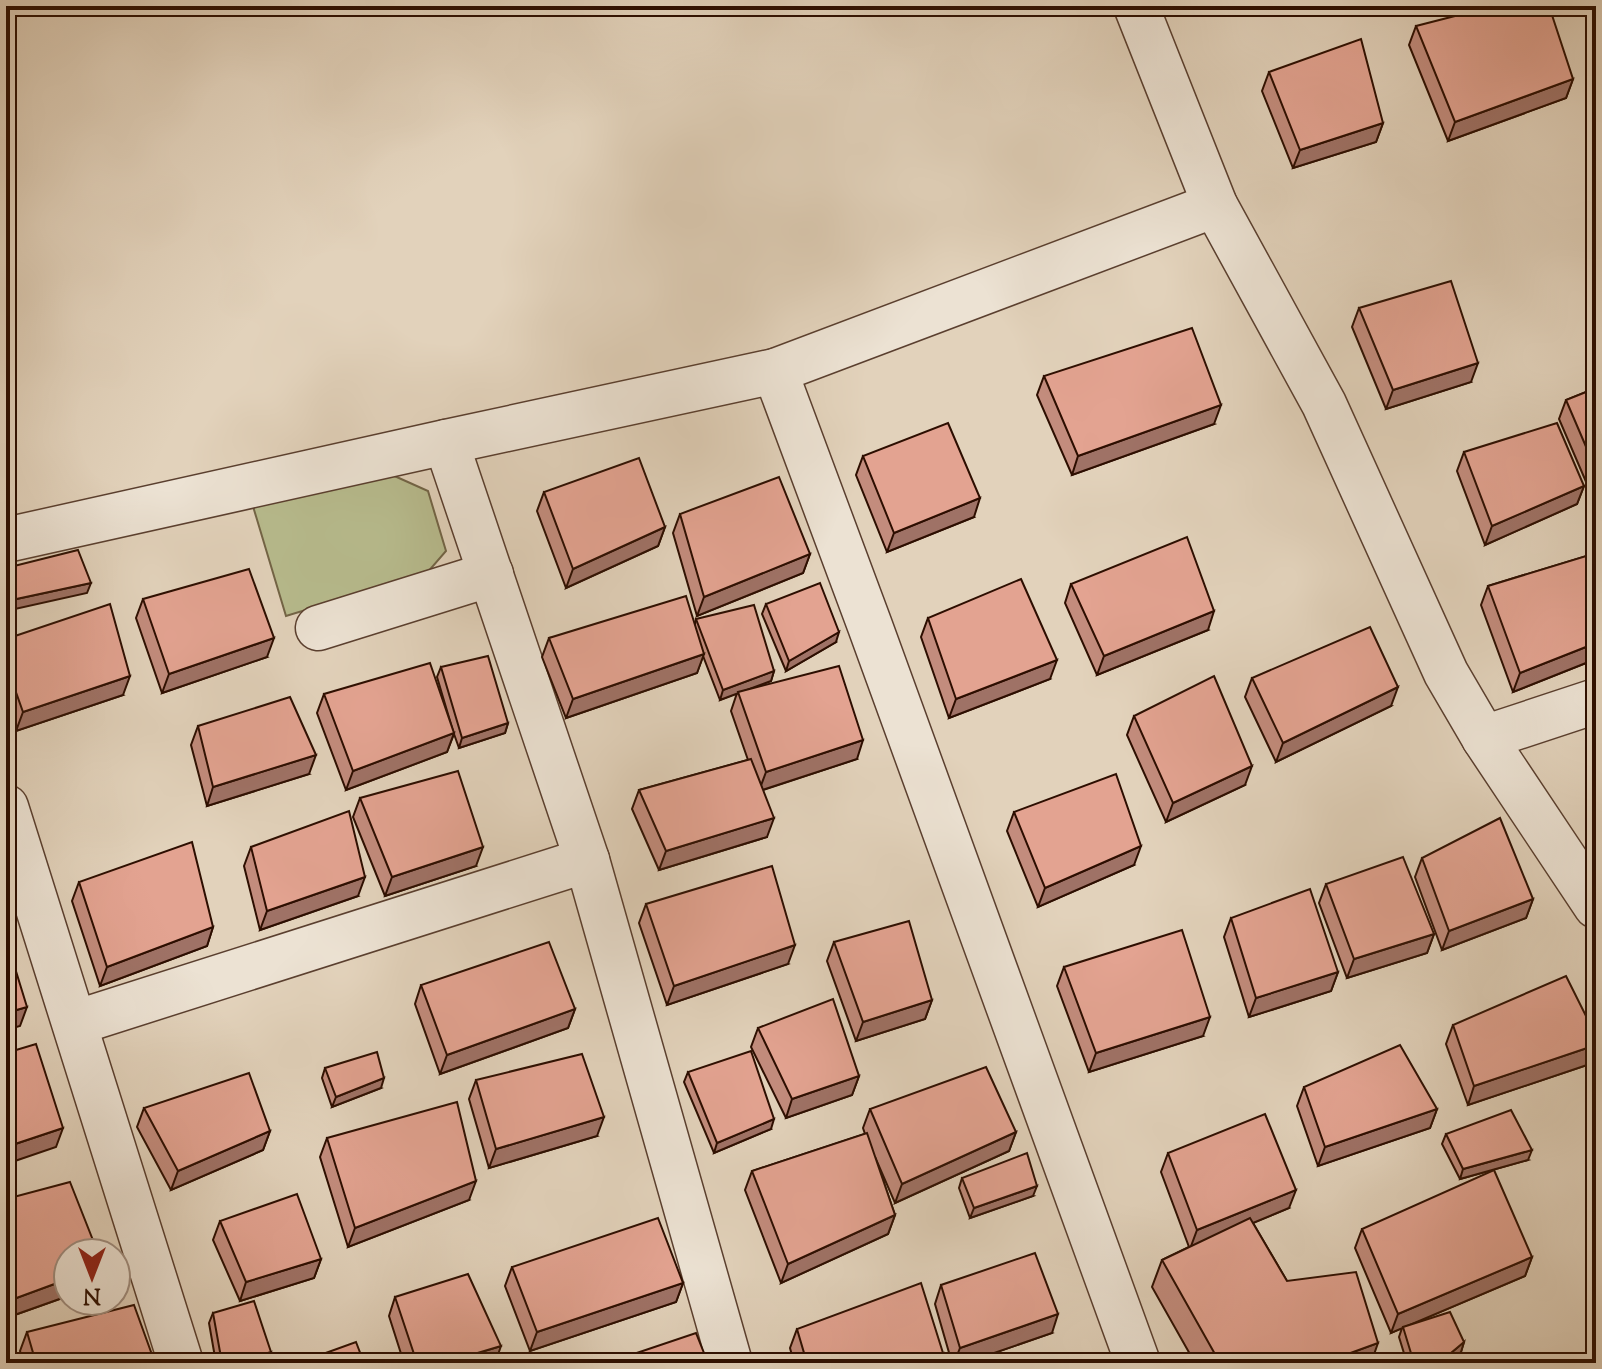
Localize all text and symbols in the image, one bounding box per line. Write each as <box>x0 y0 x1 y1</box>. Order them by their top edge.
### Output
north arrow <box>52 1237 132 1317</box>
text: N <box>83 1278 101 1310</box>

